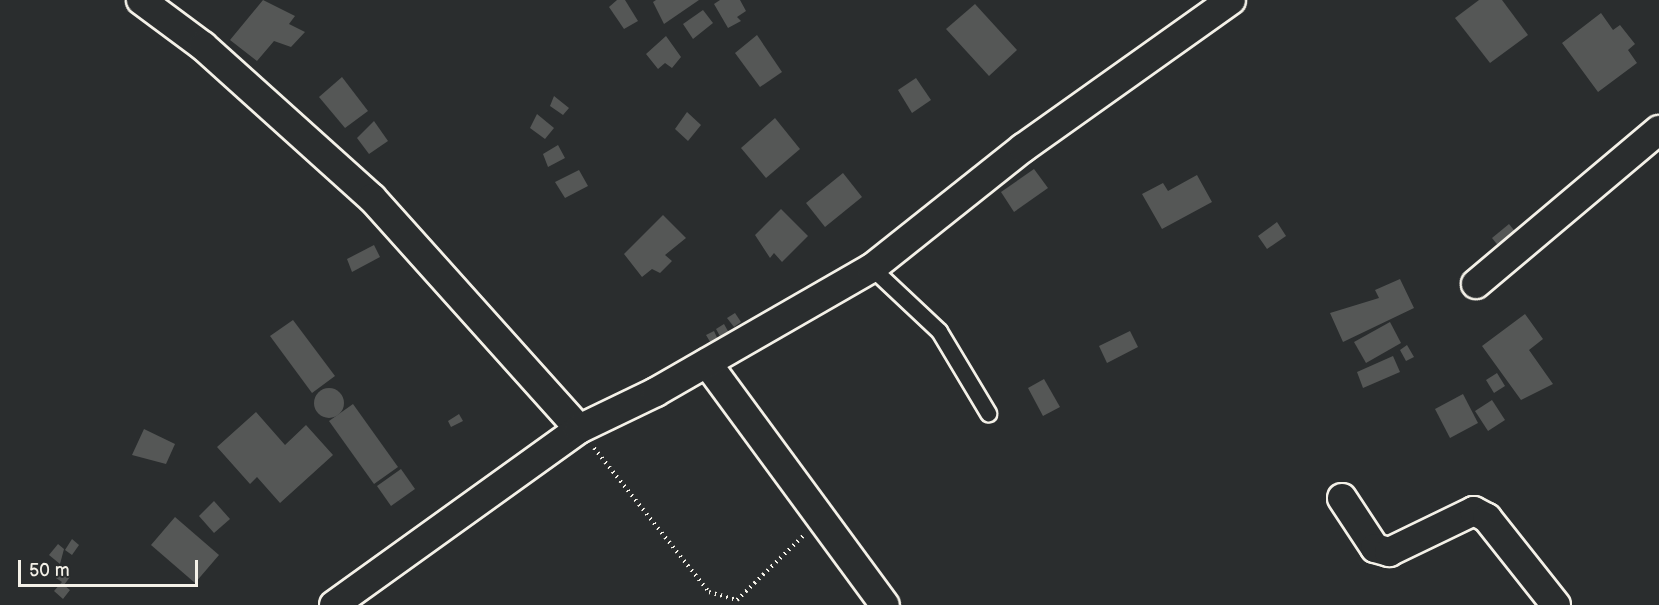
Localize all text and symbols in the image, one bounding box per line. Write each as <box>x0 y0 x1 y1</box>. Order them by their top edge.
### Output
scale bar <box>21 548 201 586</box>
text: 50 m <box>29 560 70 581</box>

